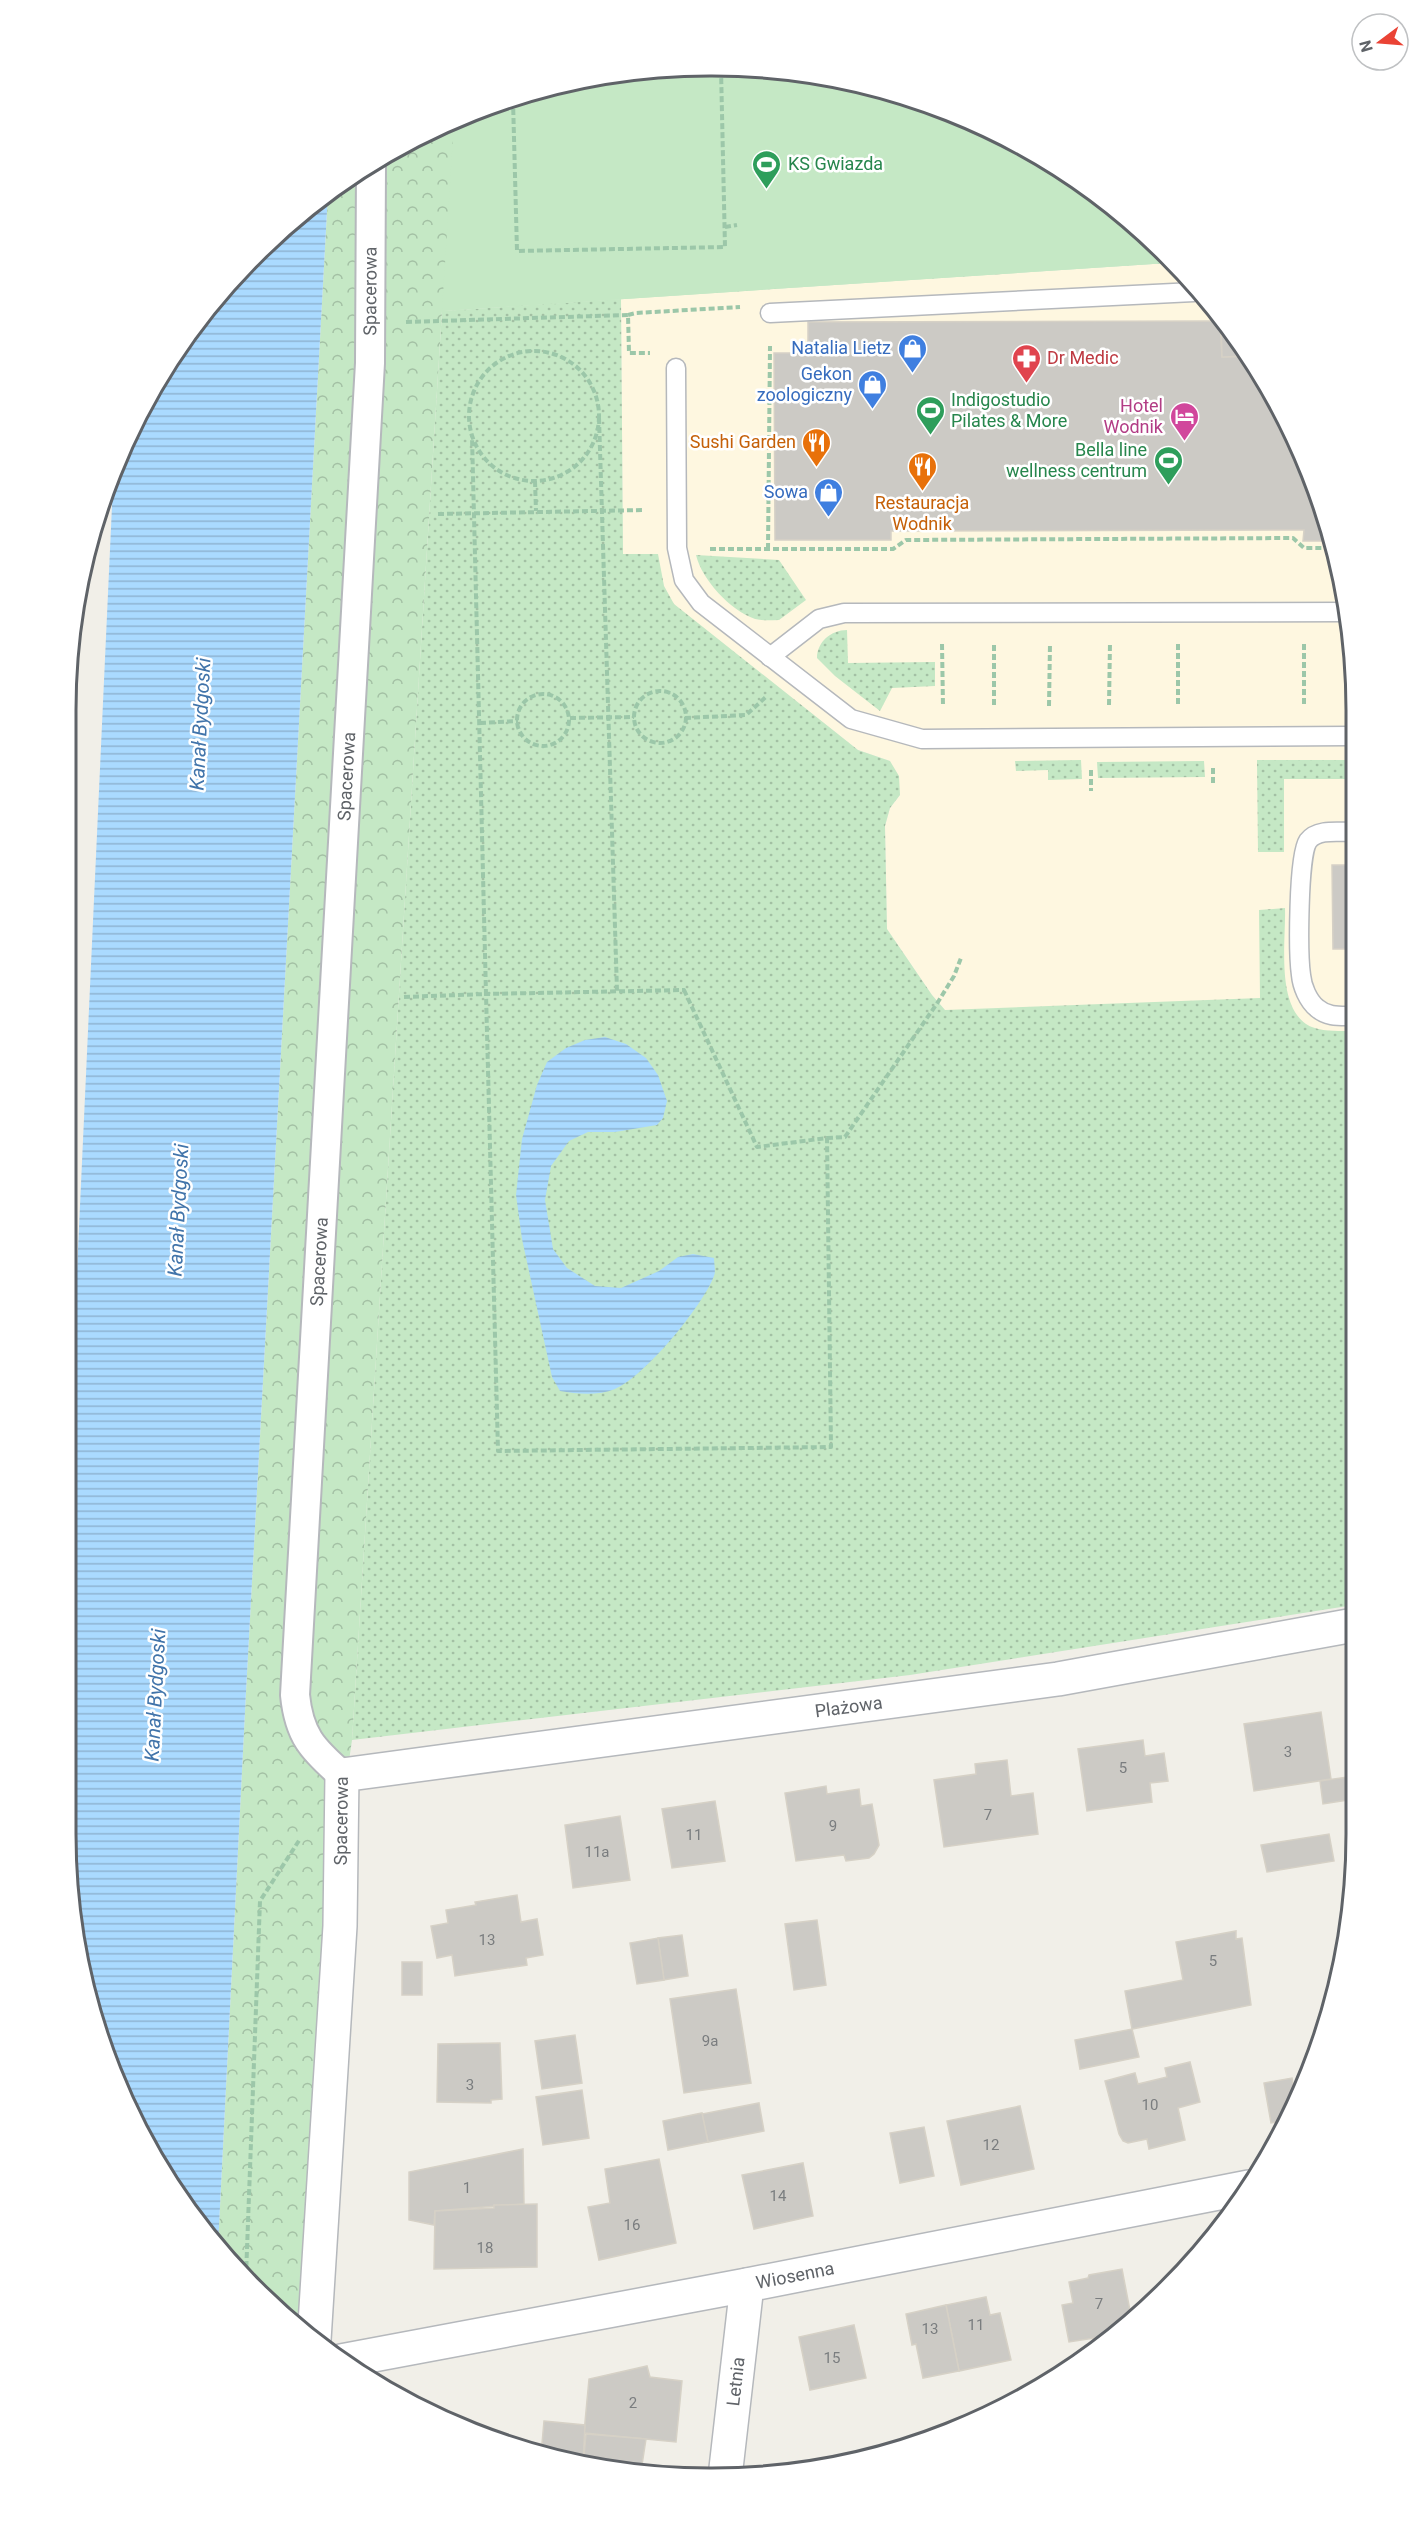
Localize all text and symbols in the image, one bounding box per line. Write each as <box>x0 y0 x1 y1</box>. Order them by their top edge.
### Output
north arrow <box>1350 12 1410 72</box>
text: N <box>1355 38 1377 54</box>
sports icon: KS Gwiazda <box>751 148 783 190</box>
place label: KS Gwiazda <box>788 153 883 174</box>
street label: Spacerowa <box>359 246 381 336</box>
shop icon: Natalia Lietz <box>896 332 928 374</box>
place label: Natalia Lietz <box>791 337 891 358</box>
pharmacy icon: Dr Medic <box>1010 342 1042 384</box>
place label: Dr Medic <box>1047 347 1119 368</box>
place label: Gekon zoologiczny <box>757 363 852 405</box>
shop icon: Gekon zoologiczny <box>857 368 889 410</box>
place label: Indigostudio Pilates & More <box>951 389 1067 431</box>
sports icon: Indigostudio Pilates & More <box>914 394 946 436</box>
place label: Hotel Wodnik <box>1103 395 1164 437</box>
hotel icon: Hotel Wodnik <box>1168 400 1200 442</box>
restaurant icon: Sushi Garden <box>801 426 833 468</box>
place label: Sushi Garden <box>690 431 796 452</box>
place label: Bella line wellness centrum <box>1006 439 1147 481</box>
sports icon: Bella line wellness centrum <box>1152 444 1184 486</box>
restaurant icon: Restauracja Wodnik <box>906 450 938 492</box>
shop icon: Sowa <box>813 476 845 518</box>
place label: Sowa <box>764 481 808 502</box>
place label: Restauracja Wodnik <box>875 492 969 534</box>
water label: Kanał Bydgoski <box>185 657 215 791</box>
street label: Spacerowa <box>333 731 359 821</box>
water label: Kanał Bydgoski <box>163 1143 193 1277</box>
street label: Spacerowa <box>306 1217 332 1307</box>
water label: Kanał Bydgoski <box>140 1628 170 1762</box>
street label: Plażowa <box>814 1692 884 1721</box>
house number: 3 <box>1284 1743 1292 1761</box>
house number: 5 <box>1119 1759 1127 1777</box>
street label: Spacerowa <box>330 1776 352 1866</box>
house number: 7 <box>984 1806 992 1824</box>
house number: 9 <box>829 1817 837 1835</box>
house number: 11 <box>686 1826 702 1844</box>
house number: 11a <box>584 1843 610 1861</box>
house number: 13 <box>479 1931 495 1949</box>
house number: 5 <box>1209 1952 1217 1970</box>
house number: 9a <box>702 2032 718 2050</box>
house number: 3 <box>466 2076 474 2094</box>
house number: 10 <box>1142 2096 1158 2114</box>
house number: 12 <box>983 2136 999 2154</box>
house number: 1 <box>463 2179 471 2197</box>
house number: 14 <box>770 2187 787 2205</box>
house number: 16 <box>624 2216 640 2234</box>
house number: 18 <box>477 2239 493 2257</box>
street label: Wiosenna <box>754 2257 836 2293</box>
house number: 7 <box>1095 2295 1103 2313</box>
house number: 11 <box>968 2316 984 2334</box>
house number: 13 <box>922 2320 938 2338</box>
house number: 15 <box>824 2349 840 2367</box>
street label: Letnia <box>722 2356 749 2407</box>
house number: 2 <box>629 2394 637 2412</box>

